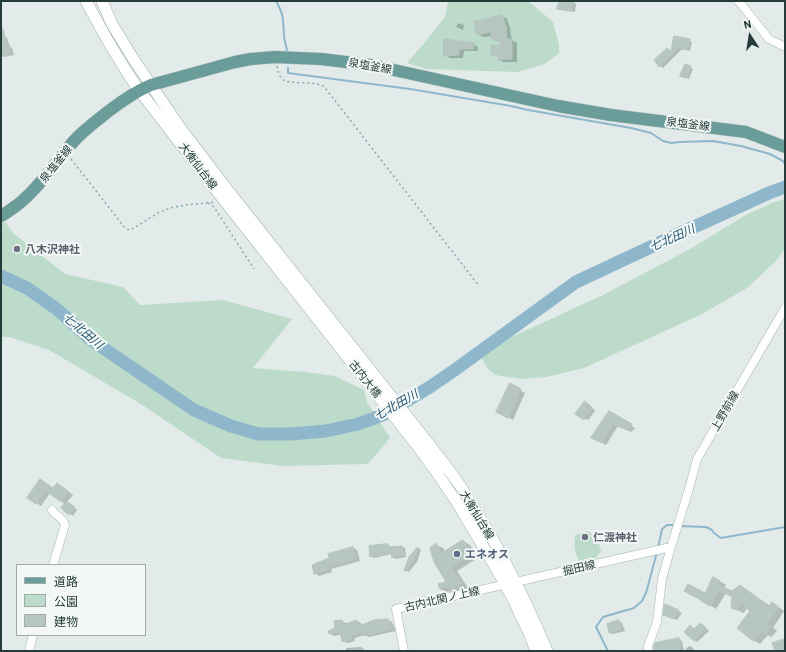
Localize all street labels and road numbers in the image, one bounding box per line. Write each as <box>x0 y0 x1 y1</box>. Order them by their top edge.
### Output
street label: 泉塩釜線 <box>347 56 393 76</box>
street label: 泉塩釜線 <box>665 115 711 133</box>
street label: 大衡仙台線 <box>176 140 220 192</box>
street label: 泉塩釜線 <box>37 143 75 185</box>
street label: 古内大橋 <box>346 358 384 400</box>
street label: 上野前線 <box>708 389 742 433</box>
street label: 大衡仙台線 <box>457 488 497 542</box>
street label: 掘田線 <box>561 558 597 578</box>
street label: 古内北関ノ上線 <box>403 584 481 614</box>

